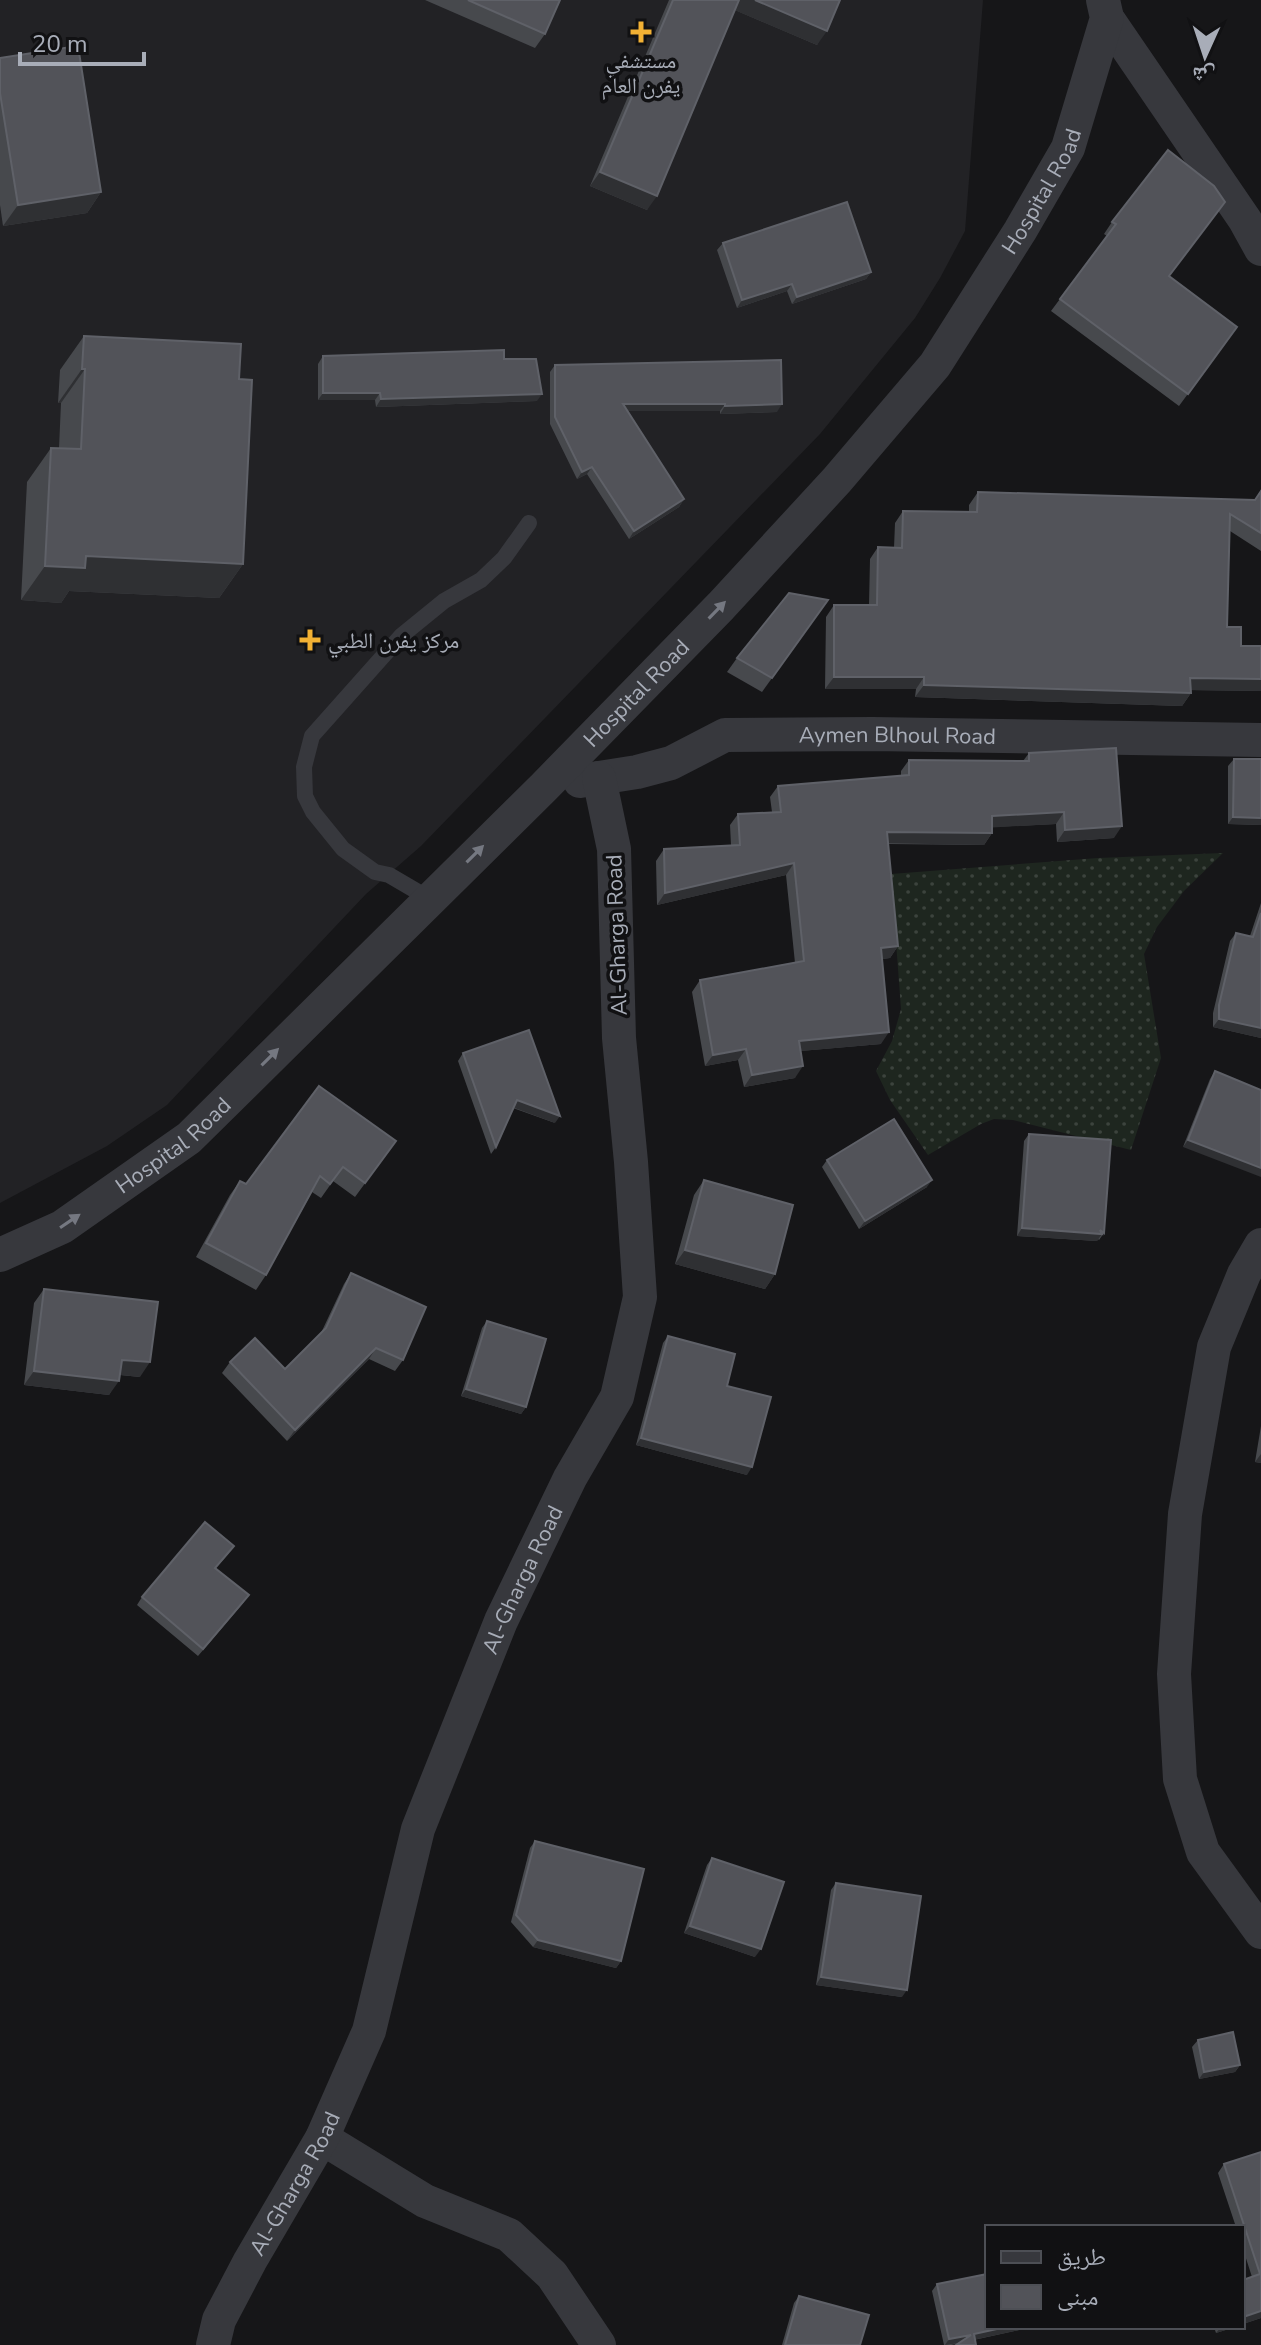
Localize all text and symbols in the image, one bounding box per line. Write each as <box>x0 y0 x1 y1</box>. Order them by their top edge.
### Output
scale bar <box>20 16 144 66</box>
north arrow <box>1165 16 1245 96</box>
marker: مستشفي يفرن العام <box>630 21 652 43</box>
text: 20 m <box>32 28 88 60</box>
place label: مستشفي يفرن العام <box>602 46 681 101</box>
text: ش <box>1192 59 1216 91</box>
street label: Hospital Road <box>995 125 1089 260</box>
one-way arrow <box>708 601 726 620</box>
place label: مركز يفرن الطبي <box>328 626 459 658</box>
marker: مركز يفرن الطبي <box>299 629 321 651</box>
street label: Hospital Road <box>577 633 697 754</box>
street label: Aymen Blhoul Road <box>799 720 996 752</box>
one-way arrow <box>465 845 484 864</box>
street label: Al-Gharga Road <box>599 854 635 1016</box>
one-way arrow <box>260 1048 279 1066</box>
street label: Hospital Road <box>110 1091 238 1201</box>
one-way arrow <box>59 1214 81 1228</box>
street label: Al-Gharga Road <box>475 1501 571 1659</box>
street label: Al-Gharga Road <box>243 2107 348 2261</box>
legend <box>985 2225 1245 2329</box>
text: طريق <box>1057 2241 1106 2273</box>
text: مبنى <box>1057 2281 1098 2313</box>

